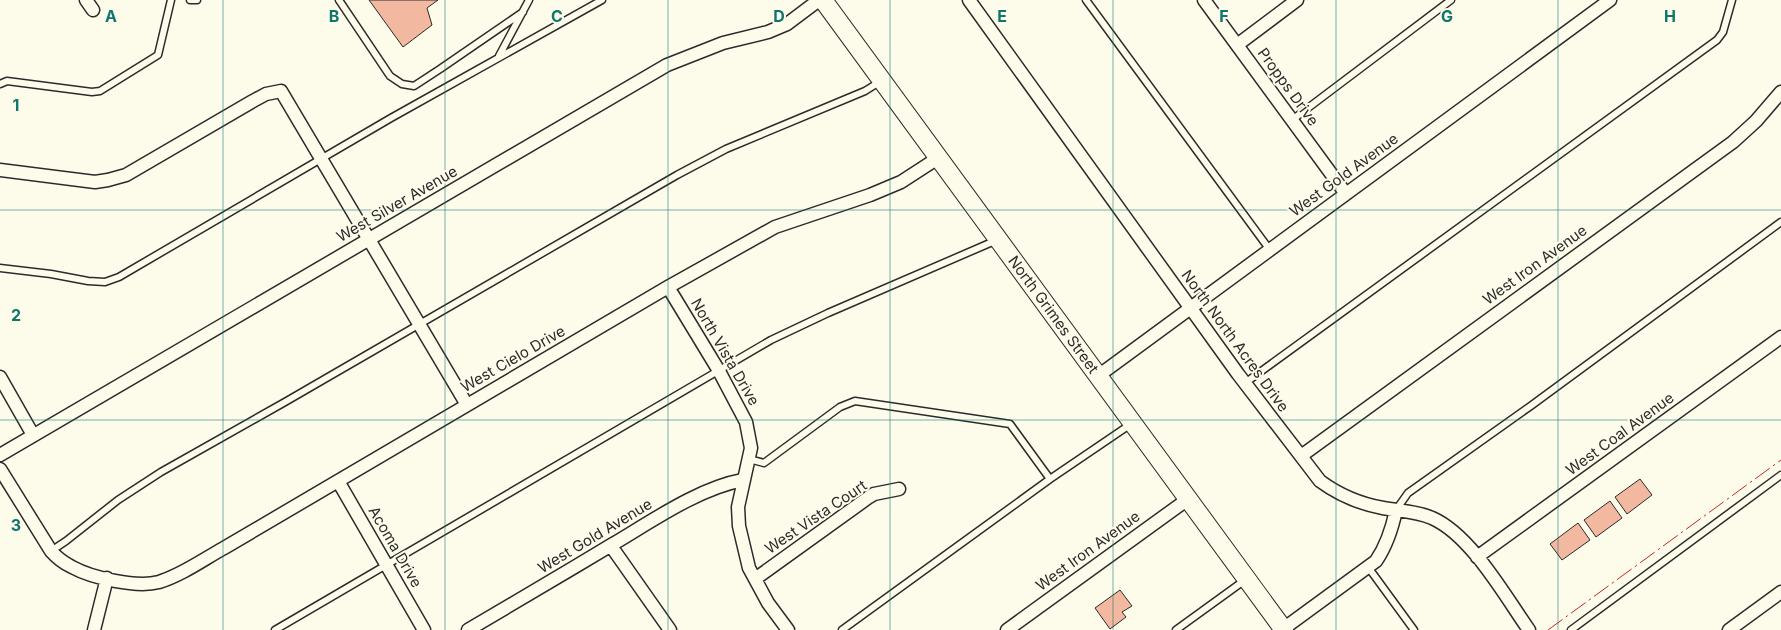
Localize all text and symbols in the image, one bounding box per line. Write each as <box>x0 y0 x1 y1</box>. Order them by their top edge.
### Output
text: A <box>105 6 117 26</box>
text: B <box>329 6 339 26</box>
text: C <box>551 6 563 26</box>
text: D <box>773 6 785 26</box>
text: E <box>997 6 1007 26</box>
text: F <box>1219 6 1229 26</box>
text: G <box>1441 6 1453 26</box>
text: H <box>1664 6 1676 26</box>
street label: Propps Drive <box>1254 44 1323 129</box>
text: 1 <box>13 95 19 115</box>
street label: West Gold Avenue <box>1286 129 1402 220</box>
street label: West Silver Avenue <box>333 161 460 246</box>
street label: West Iron Avenue <box>1479 220 1590 309</box>
street label: North Grimes Street <box>1004 252 1103 377</box>
street label: North North Acres Drive <box>1178 266 1293 415</box>
street label: North Vista Drive <box>687 295 764 409</box>
text: 2 <box>11 305 21 325</box>
street label: West Cielo Drive <box>457 321 568 396</box>
street label: West Coal Avenue <box>1562 388 1677 479</box>
street label: West Vista Court <box>761 475 870 558</box>
street label: West Gold Avenue <box>534 494 655 577</box>
street label: Acoma Drive <box>364 503 426 591</box>
street label: West Iron Avenue <box>1032 506 1143 595</box>
text: 3 <box>11 515 21 535</box>

